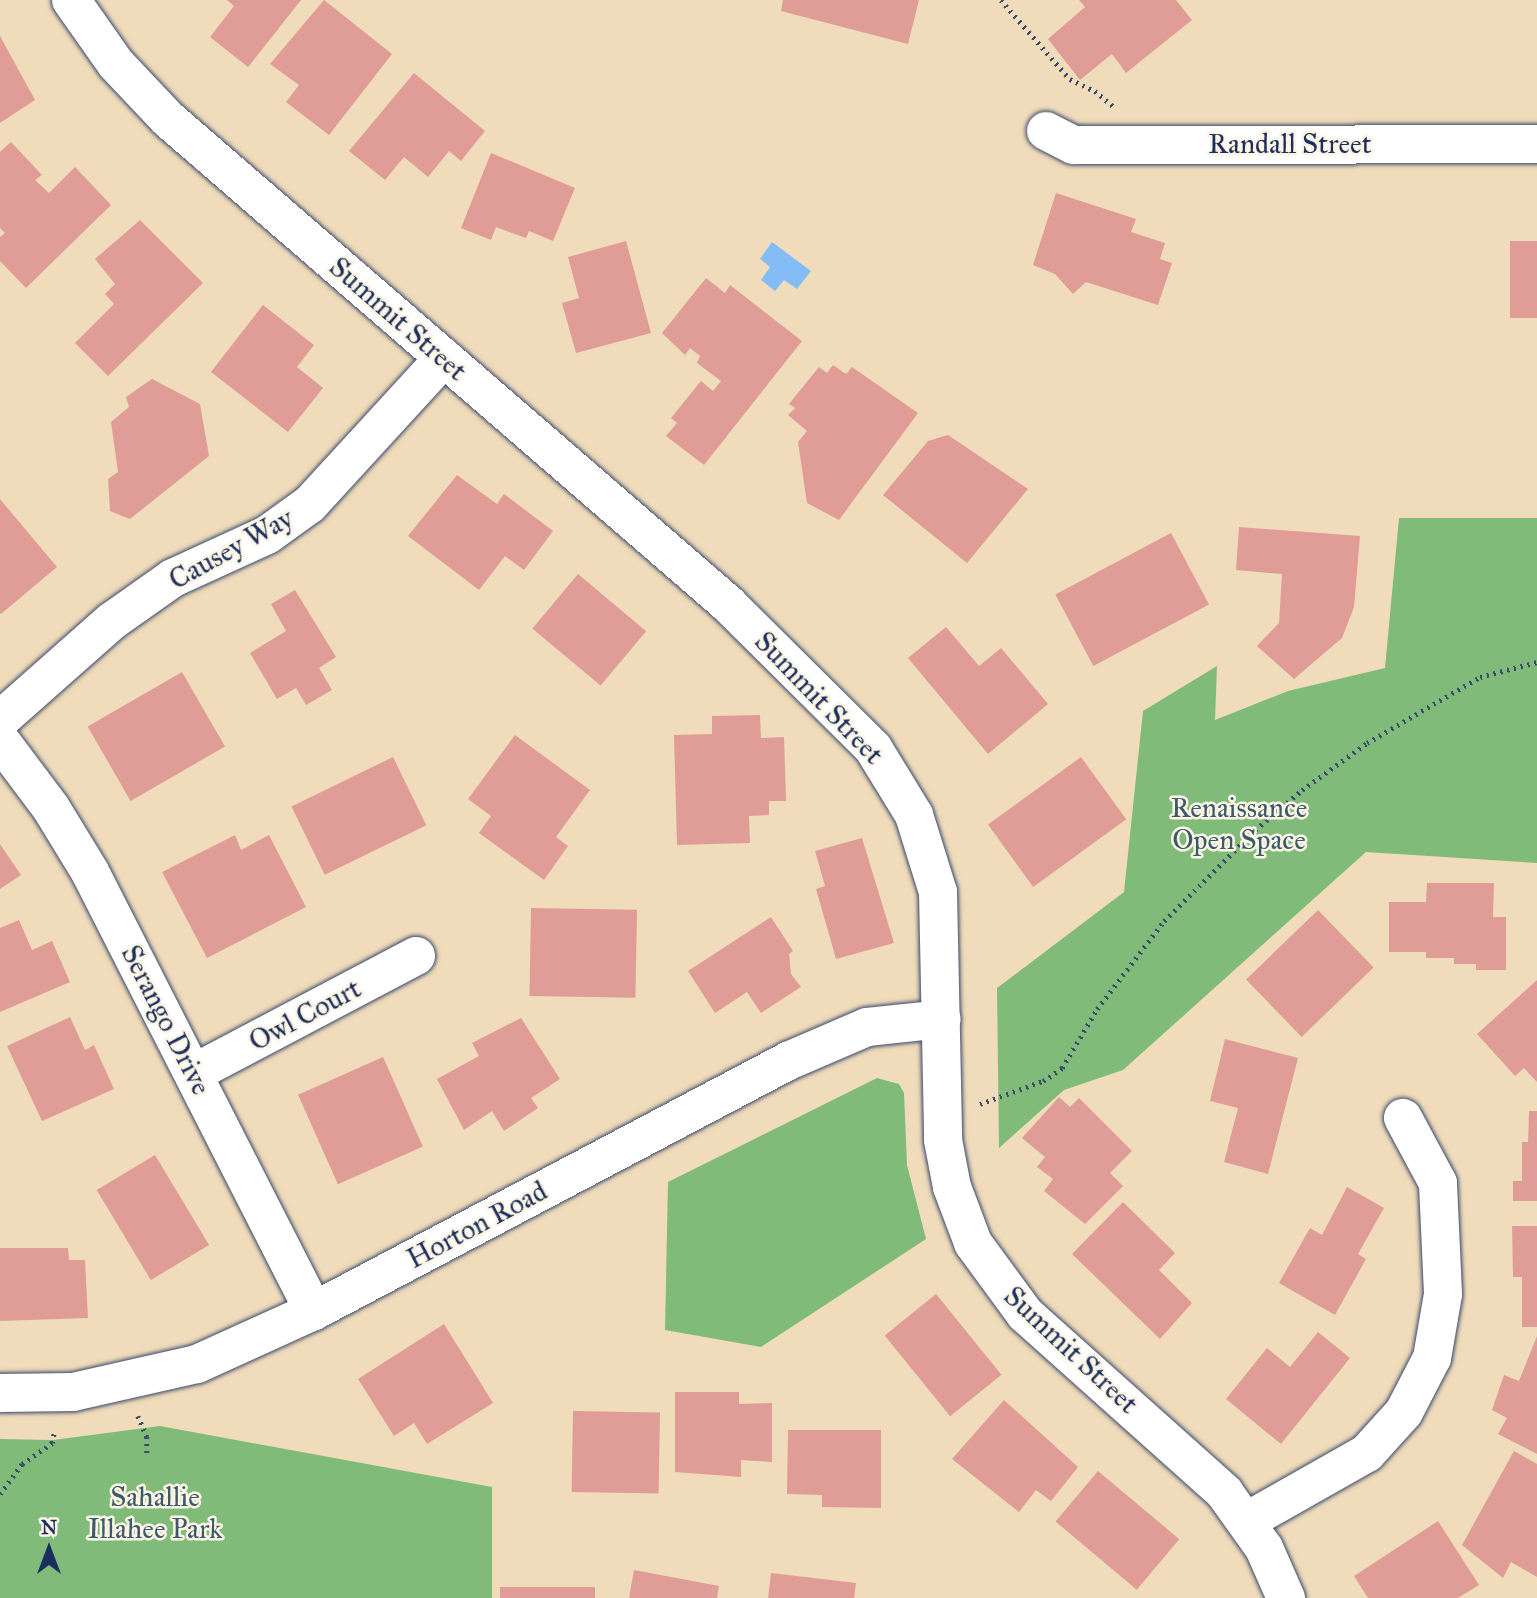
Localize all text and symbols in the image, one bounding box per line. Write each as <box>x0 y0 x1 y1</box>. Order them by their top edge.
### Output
street label: Randall Street <box>1208 127 1372 161</box>
street label: Summit Street <box>322 250 474 388</box>
street label: Causey Way <box>163 501 299 597</box>
street label: Summit Street <box>747 625 891 771</box>
park label: Renaissance Open Space <box>1171 791 1307 857</box>
street label: Serango Drive <box>114 940 218 1100</box>
street label: Owl Court <box>243 972 367 1058</box>
street label: Horton Road <box>401 1174 553 1276</box>
street label: Summit Street <box>997 1279 1145 1421</box>
park label: Sahallie Illahee Park <box>88 1480 222 1546</box>
north arrow <box>14 1514 84 1584</box>
text: N <box>41 1516 57 1539</box>

